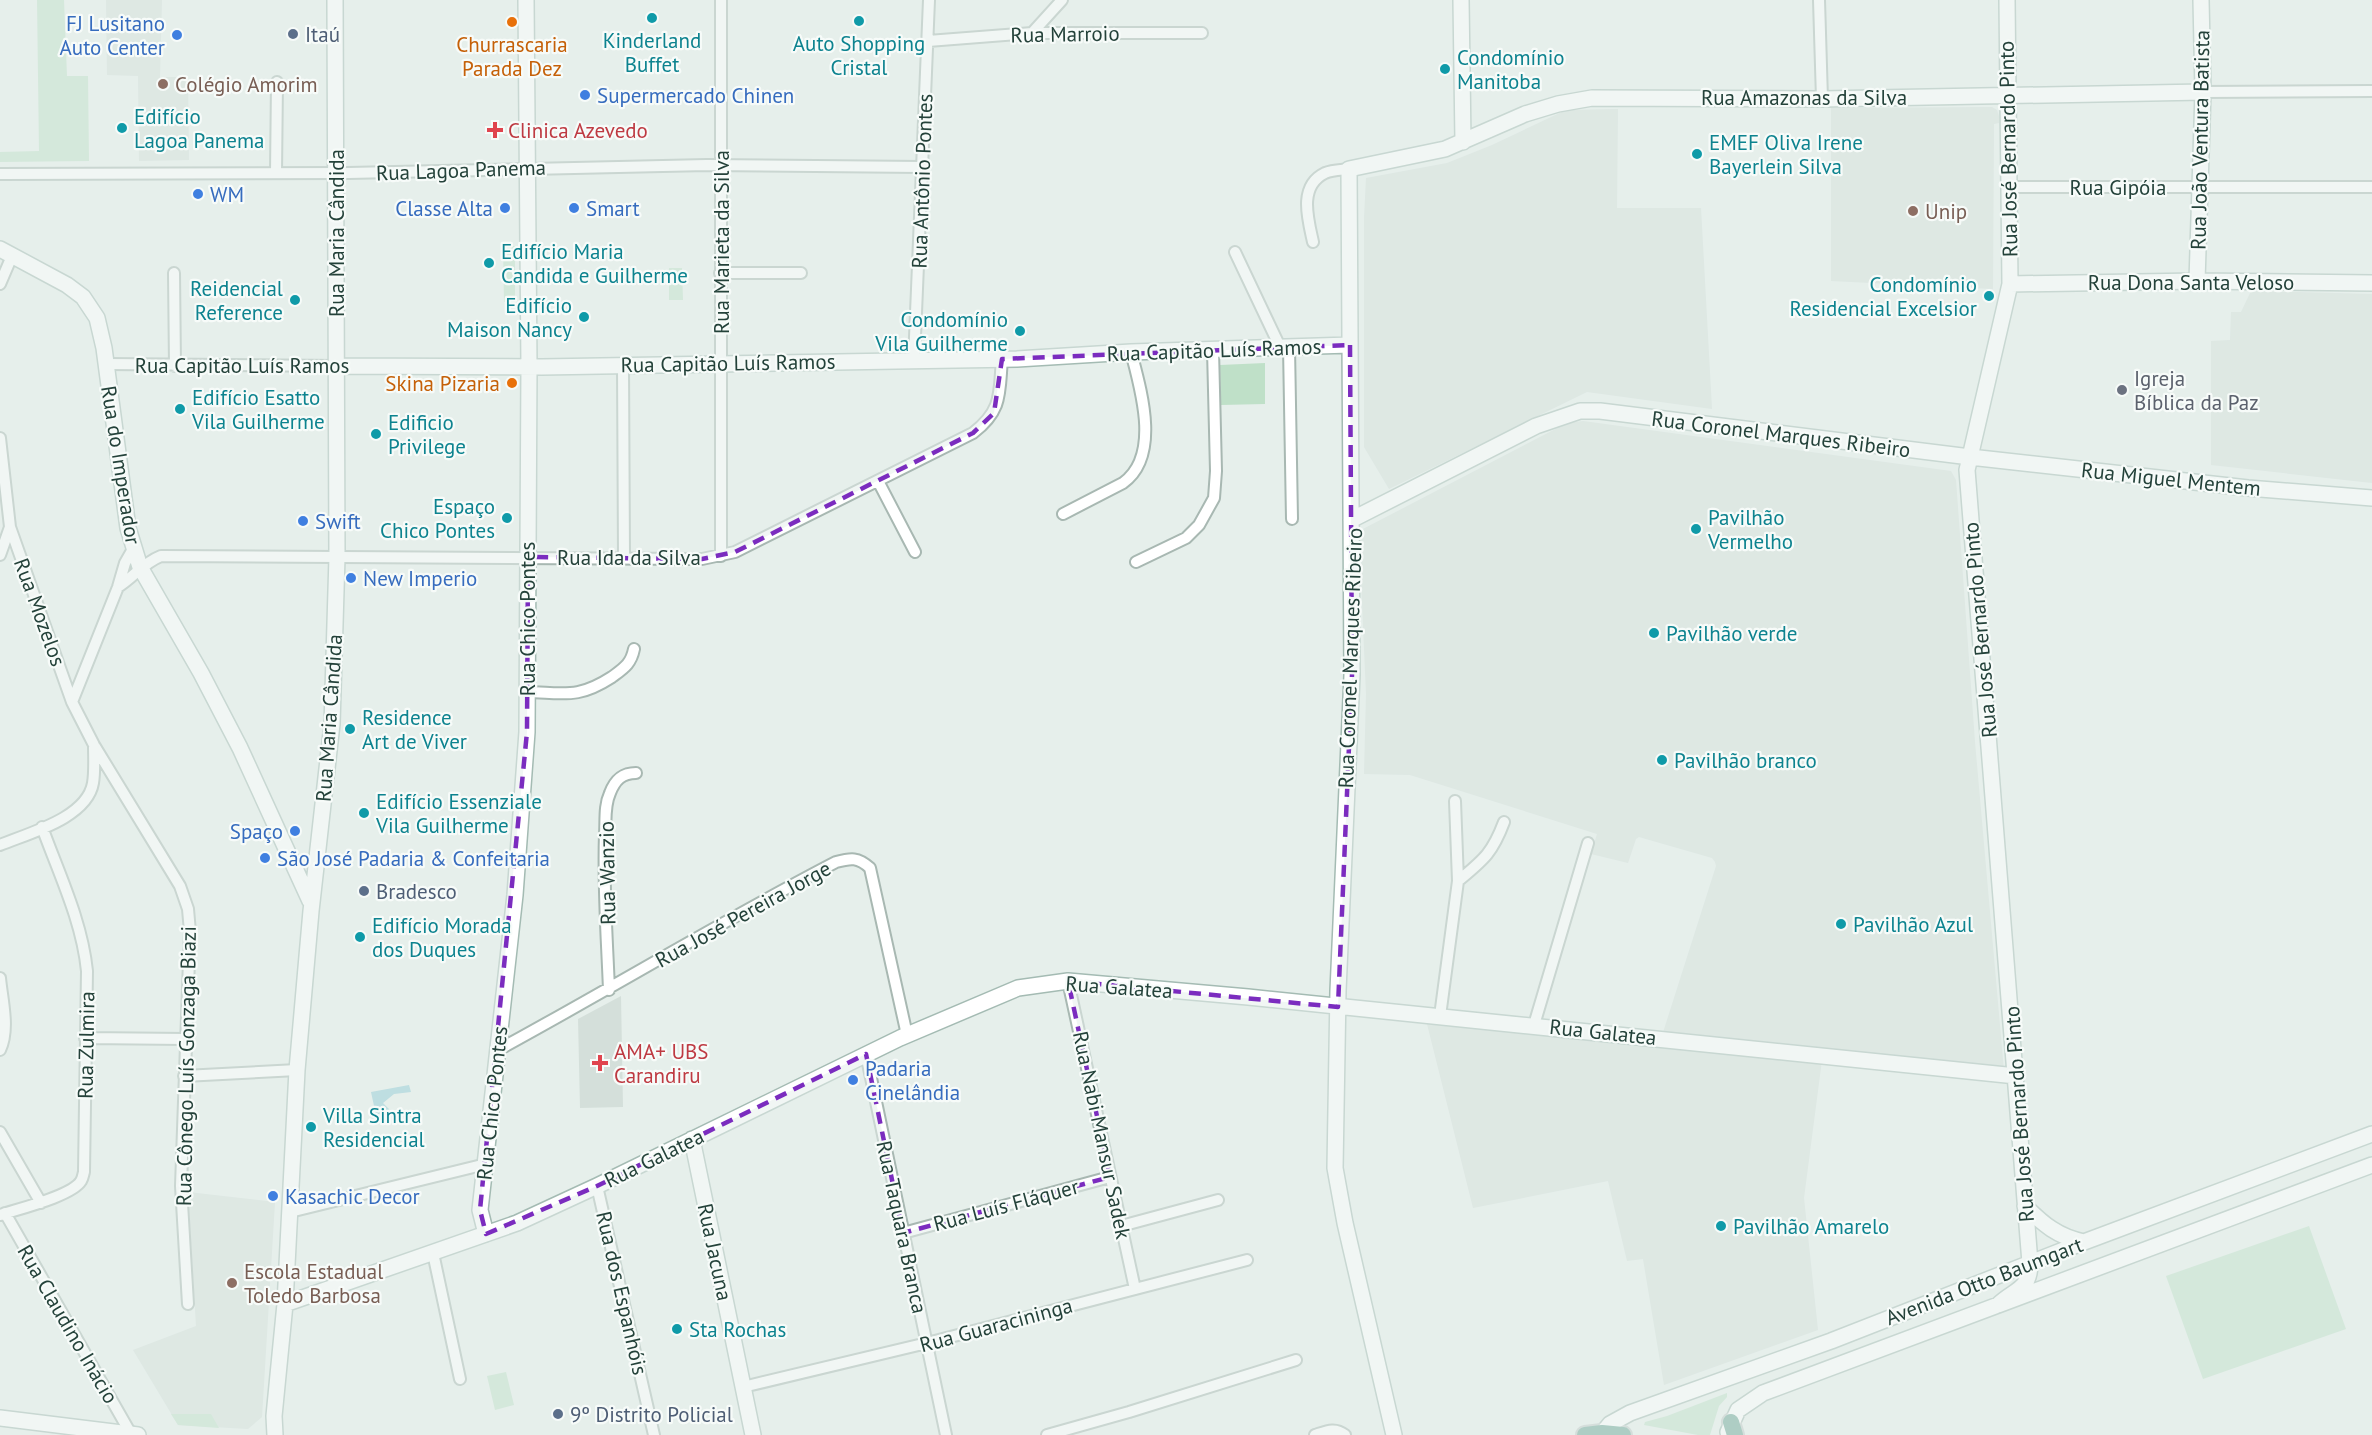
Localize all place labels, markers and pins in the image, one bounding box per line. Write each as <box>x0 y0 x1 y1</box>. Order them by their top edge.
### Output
place label: FJ Lusitano Auto Center <box>60 10 165 61</box>
marker: Kinderland Buffet <box>645 11 659 25</box>
marker: Auto Shopping Cristal <box>852 14 866 28</box>
marker: Churrascaria Parada Dez <box>505 15 519 29</box>
place label: Itaú <box>305 21 340 48</box>
marker: Itaú <box>286 27 300 41</box>
place label: Kinderland Buffet <box>603 27 701 78</box>
marker: FJ Lusitano Auto Center <box>170 28 184 42</box>
place label: Auto Shopping Cristal <box>793 30 925 81</box>
place label: Churrascaria Parada Dez <box>456 31 568 82</box>
place label: Condomínio Manitoba <box>1457 44 1565 95</box>
marker: Condomínio Manitoba <box>1438 62 1452 76</box>
place label: Colégio Amorim <box>175 71 318 98</box>
marker: Colégio Amorim <box>156 77 170 91</box>
place label: Supermercado Chinen <box>597 82 794 109</box>
marker: Supermercado Chinen <box>578 88 592 102</box>
place label: Edifício Lagoa Panema <box>134 103 264 154</box>
place label: Clinica Azevedo <box>508 117 648 144</box>
marker: Edifício Lagoa Panema <box>115 121 129 135</box>
marker: Clinica Azevedo <box>486 121 504 139</box>
place label: EMEF Oliva Irene Bayerlein Silva <box>1709 129 1863 180</box>
marker: EMEF Oliva Irene Bayerlein Silva <box>1690 147 1704 161</box>
place label: WM <box>210 181 244 208</box>
marker: WM <box>191 187 205 201</box>
place label: Classe Alta <box>395 195 493 222</box>
place label: Smart <box>586 195 640 222</box>
place label: Unip <box>1925 198 1967 225</box>
marker: Classe Alta <box>498 201 512 215</box>
marker: Smart <box>567 201 581 215</box>
marker: Unip <box>1906 204 1920 218</box>
place label: Edifício Maria Candida e Guilherme <box>501 238 688 289</box>
marker: Edifício Maria Candida e Guilherme <box>482 256 496 270</box>
place label: Condomínio Residencial Excelsior <box>1789 271 1977 322</box>
place label: Reidencial Reference <box>190 275 283 326</box>
marker: Condomínio Residencial Excelsior <box>1982 289 1996 303</box>
place label: Edifício Maison Nancy <box>447 292 572 343</box>
marker: Reidencial Reference <box>288 293 302 307</box>
place label: Condomínio Vila Guilherme <box>874 306 1008 357</box>
marker: Edifício Maison Nancy <box>577 310 591 324</box>
marker: Condomínio Vila Guilherme <box>1013 324 1027 338</box>
place label: Igreja Bíblica da Paz <box>2134 365 2259 416</box>
place label: Skina Pizaria <box>385 370 500 397</box>
marker: Skina Pizaria <box>505 376 519 390</box>
marker: Igreja Bíblica da Paz <box>2115 383 2129 397</box>
place label: Edifício Esatto Vila Guilherme <box>191 384 325 435</box>
marker: Edifício Esatto Vila Guilherme <box>173 402 187 416</box>
place label: Edificio Privilege <box>388 409 466 460</box>
marker: Edificio Privilege <box>369 427 383 441</box>
place label: Espaço Chico Pontes <box>380 493 495 544</box>
place label: Pavilhão Vermelho <box>1707 504 1793 555</box>
place label: Swift <box>315 508 361 535</box>
marker: Espaço Chico Pontes <box>500 511 514 525</box>
marker: Swift <box>296 514 310 528</box>
marker: Pavilhão Vermelho <box>1689 522 1703 536</box>
place label: New Imperio <box>363 565 477 592</box>
marker: New Imperio <box>344 571 358 585</box>
place label: Pavilhão verde <box>1666 620 1797 647</box>
marker: Pavilhão verde <box>1647 626 1661 640</box>
place label: Residence Art de Viver <box>362 704 467 755</box>
marker: Residence Art de Viver <box>343 722 357 736</box>
place label: Pavilhão branco <box>1674 747 1817 774</box>
marker: Pavilhão branco <box>1655 753 1669 767</box>
place label: Edifício Essenziale Vila Guilherme <box>375 788 542 839</box>
marker: Edifício Essenziale Vila Guilherme <box>357 806 371 820</box>
place label: Spaço <box>230 818 283 845</box>
marker: Spaço <box>288 824 302 838</box>
place label: São José Padaria & Confeitaria <box>277 845 550 872</box>
marker: São José Padaria & Confeitaria <box>258 851 272 865</box>
place label: Bradesco <box>376 878 457 905</box>
marker: Bradesco <box>357 884 371 898</box>
place label: Pavilhão Azul <box>1853 911 1973 938</box>
place label: Edifício Morada dos Duques <box>372 912 512 963</box>
marker: Pavilhão Azul <box>1834 917 1848 931</box>
marker: Edifício Morada dos Duques <box>353 930 367 944</box>
place label: AMA+ UBS Carandiru <box>614 1038 709 1089</box>
marker: AMA+ UBS Carandiru <box>591 1054 609 1072</box>
place label: Padaria Cinelândia <box>865 1055 960 1106</box>
marker: Padaria Cinelândia <box>846 1073 860 1087</box>
place label: Villa Sintra Residencial <box>322 1102 425 1153</box>
marker: Villa Sintra Residencial <box>304 1120 318 1134</box>
place label: Kasachic Decor <box>285 1183 420 1210</box>
marker: Kasachic Decor <box>266 1189 280 1203</box>
place label: Pavilhão Amarelo <box>1733 1213 1889 1240</box>
marker: Pavilhão Amarelo <box>1714 1219 1728 1233</box>
place label: Escola Estadual Toledo Barbosa <box>244 1258 383 1309</box>
marker: Escola Estadual Toledo Barbosa <box>225 1276 239 1290</box>
place label: Sta Rochas <box>689 1316 786 1343</box>
marker: Sta Rochas <box>670 1322 684 1336</box>
place label: 9º Distrito Policial <box>570 1401 733 1428</box>
marker: 9º Distrito Policial <box>551 1407 565 1421</box>

